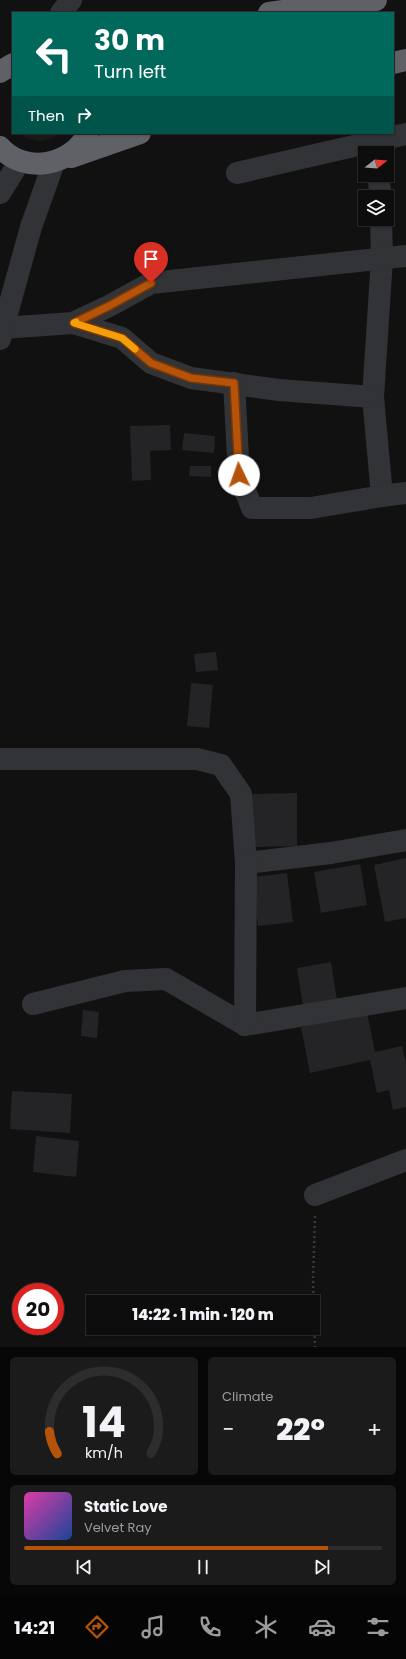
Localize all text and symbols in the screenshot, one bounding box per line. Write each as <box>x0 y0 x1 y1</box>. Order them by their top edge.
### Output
text: 30 m <box>94 21 165 60</box>
icon: left <box>28 28 80 80</box>
text: Turn left <box>94 59 166 84</box>
icon: right <box>73 104 95 126</box>
text: Then <box>28 105 65 126</box>
north arrow <box>358 146 394 182</box>
map controls <box>358 146 394 226</box>
button: layers <box>358 190 394 226</box>
pin <box>134 242 168 283</box>
icon: arrive <box>140 248 162 270</box>
position arrow <box>218 454 260 496</box>
speed limit sign: 20 <box>12 1283 64 1335</box>
text: 14:22 · 1 min · 120 m <box>132 1304 274 1325</box>
text: Climate <box>222 1387 273 1406</box>
text: 14 <box>82 1393 126 1452</box>
text: 22° <box>276 1408 325 1451</box>
text: − <box>222 1414 234 1445</box>
text: + <box>367 1414 382 1445</box>
text: km/h <box>85 1443 123 1463</box>
text: Static Love <box>84 1496 168 1517</box>
text: Velvet Ray <box>84 1518 152 1537</box>
icon: previous <box>73 1556 95 1578</box>
icon: pause <box>192 1556 214 1578</box>
icon: next <box>311 1556 333 1578</box>
icon: directions <box>83 1613 111 1641</box>
icon: music <box>139 1613 167 1641</box>
icon: phone <box>196 1613 224 1641</box>
icon: climate <box>252 1613 280 1641</box>
icon: car <box>308 1613 336 1641</box>
icon: filters <box>364 1613 392 1641</box>
text: 14:21 <box>14 1615 55 1640</box>

